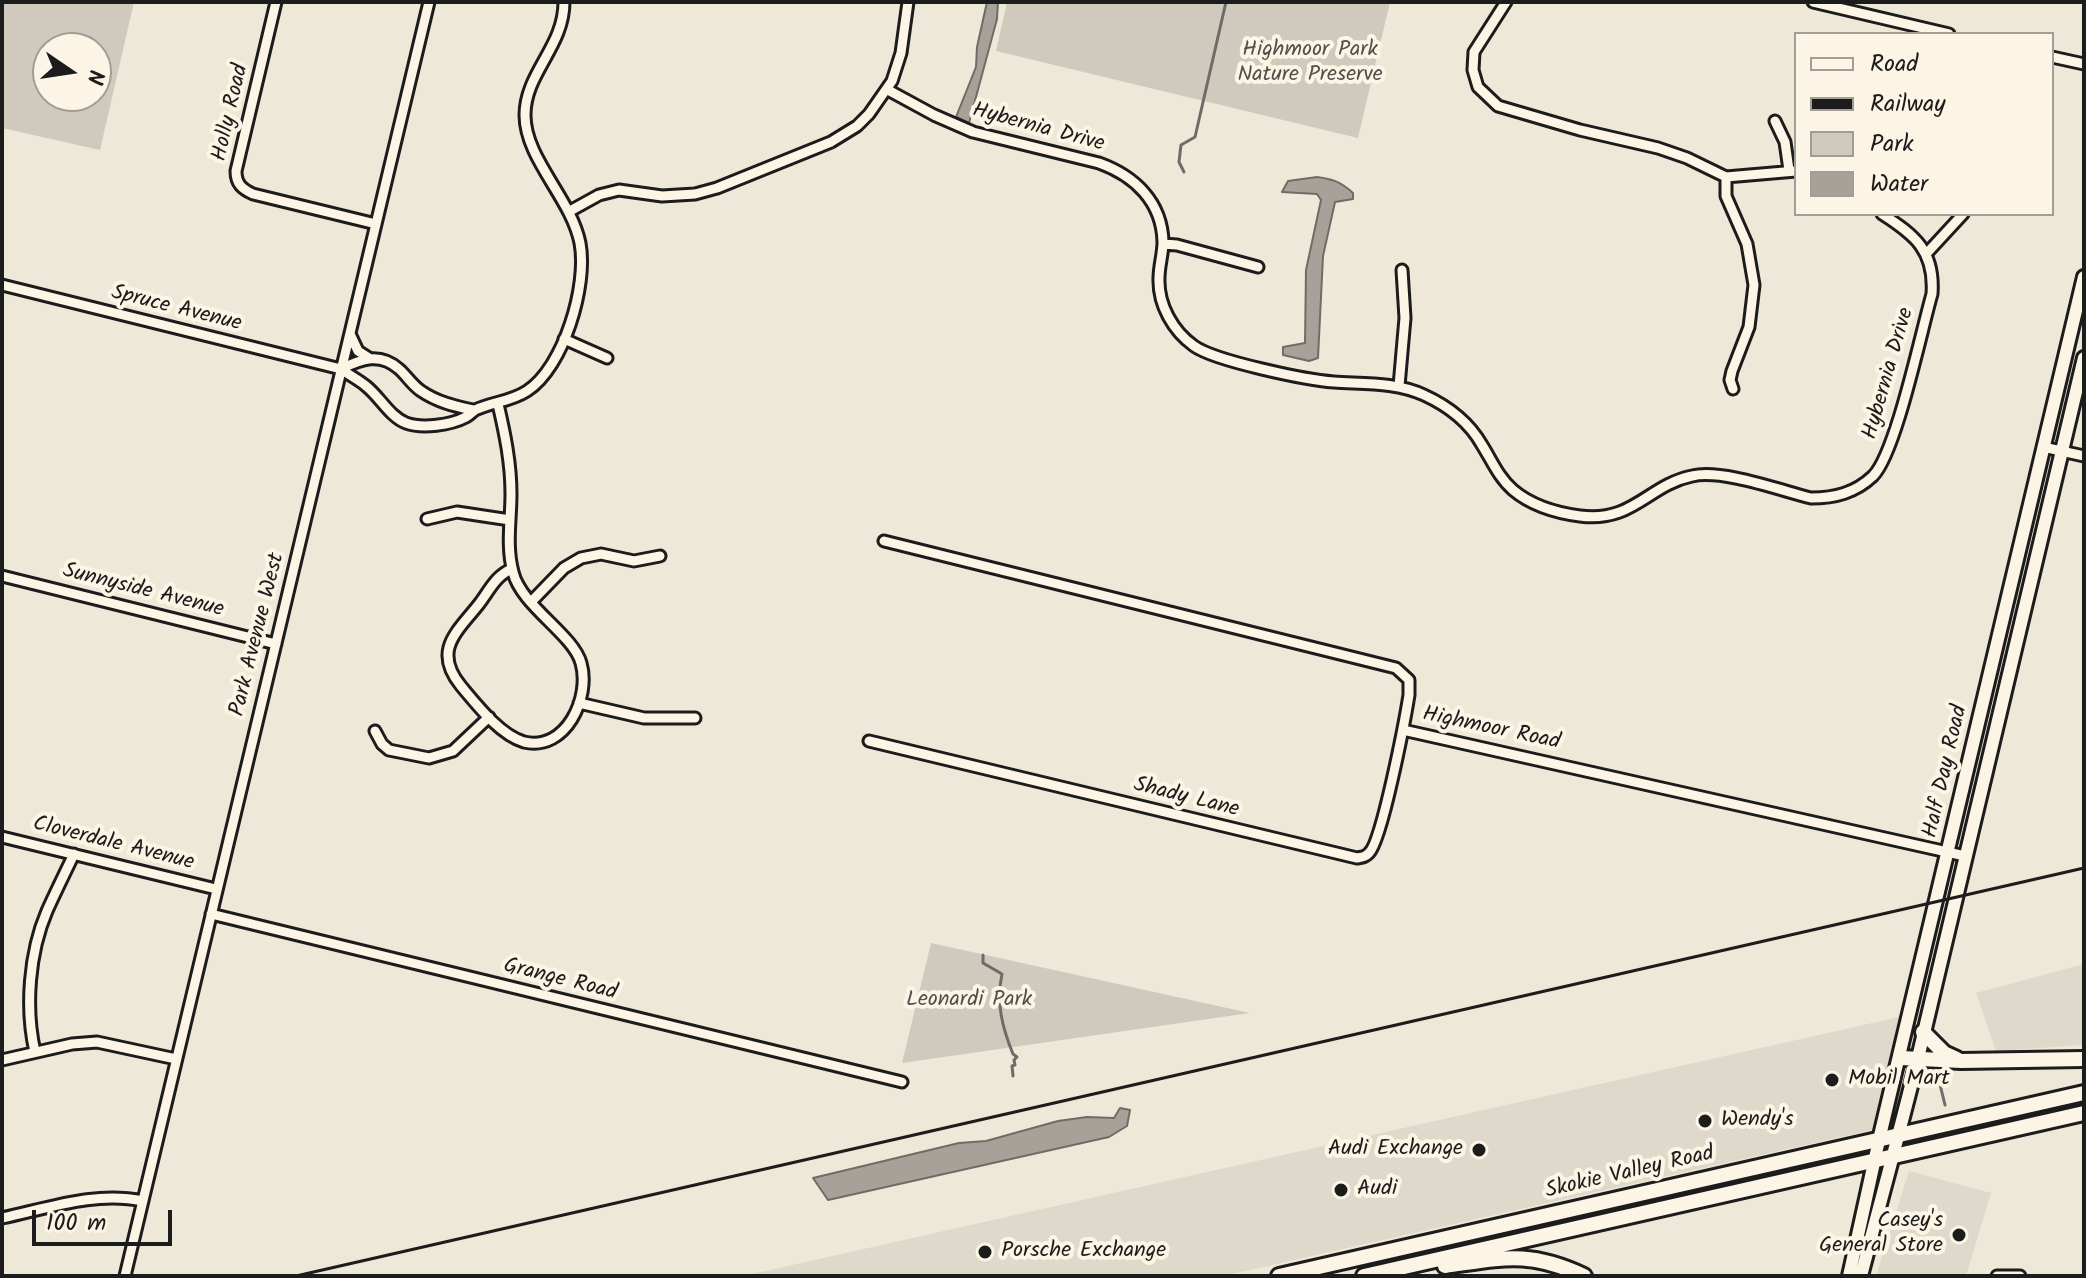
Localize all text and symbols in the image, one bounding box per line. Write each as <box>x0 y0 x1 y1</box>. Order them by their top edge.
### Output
north arrow <box>32 32 112 112</box>
legend <box>1794 32 2054 216</box>
park label: Highmoor Park Nature Preserve <box>1237 38 1383 90</box>
text: Road <box>1870 45 1918 84</box>
street label: Holly Road <box>208 62 256 164</box>
text: N <box>75 66 113 88</box>
text: Railway <box>1870 85 1946 124</box>
street label: Hybernia Drive <box>969 99 1107 159</box>
text: Park <box>1870 125 1914 164</box>
text: Water <box>1870 165 1928 204</box>
street label: Spruce Avenue <box>108 281 244 339</box>
street label: Hybernia Drive <box>1859 305 1921 443</box>
street label: Park Avenue West <box>226 551 292 719</box>
street label: Sunnyside Avenue <box>60 559 226 625</box>
street label: Highmoor Road <box>1420 703 1562 757</box>
street label: Half Day Road <box>1919 703 1975 841</box>
street label: Shady Lane <box>1130 773 1242 825</box>
street label: Cloverdale Avenue <box>30 812 196 878</box>
street label: Grange Road <box>501 954 619 1008</box>
park label: Leonardi Park <box>906 988 1032 1014</box>
place label: Mobil Mart <box>1848 1067 1950 1093</box>
marker: Mobil Mart <box>1823 1071 1841 1089</box>
place label: Wendy's <box>1721 1108 1794 1134</box>
marker: Wendy's <box>1696 1112 1714 1130</box>
place label: Audi Exchange <box>1328 1137 1463 1163</box>
marker: Audi Exchange <box>1470 1141 1488 1159</box>
street label: Skokie Valley Road <box>1543 1142 1717 1206</box>
place label: Audi <box>1357 1177 1397 1203</box>
marker: Audi <box>1332 1181 1350 1199</box>
scale bar <box>36 1194 176 1244</box>
text: 100 m <box>46 1204 106 1243</box>
place label: Casey's General Store <box>1819 1209 1943 1260</box>
marker: Casey's General Store <box>1950 1226 1968 1244</box>
place label: Porsche Exchange <box>1001 1239 1166 1265</box>
marker: Porsche Exchange <box>976 1243 994 1261</box>

